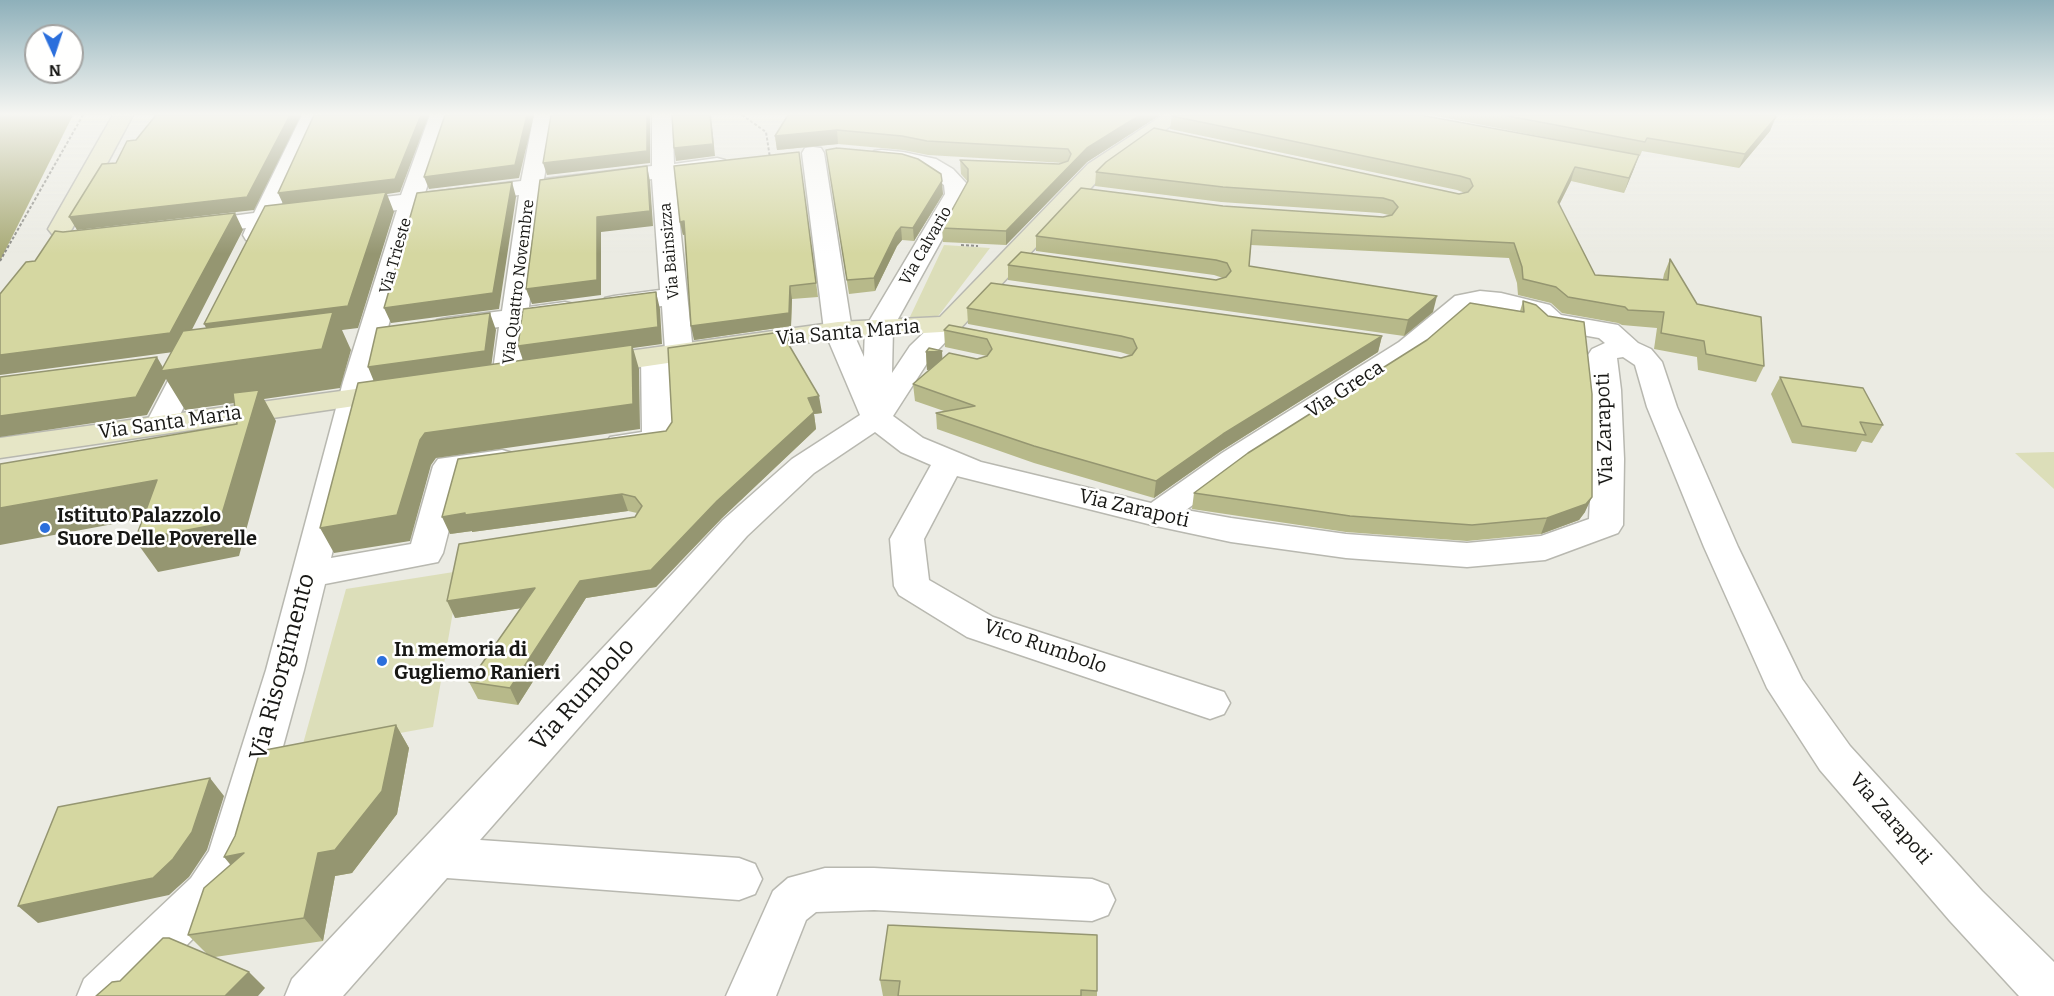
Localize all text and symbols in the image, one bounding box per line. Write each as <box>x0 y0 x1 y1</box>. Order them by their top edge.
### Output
north arrow <box>24 24 84 84</box>
text: N <box>48 61 62 80</box>
street label: Via Quattro Novembre <box>499 198 539 366</box>
street label: Via Bainsizza <box>656 202 684 300</box>
street label: Via Calvario <box>896 203 956 289</box>
street label: Via Trieste <box>376 216 416 296</box>
street label: Via Santa Maria <box>775 315 921 351</box>
street label: Via Greca <box>1301 356 1389 424</box>
street label: Via Zarapoti <box>1591 372 1619 486</box>
street label: Via Santa Maria <box>97 401 243 445</box>
street label: Via Zarapoti <box>1076 485 1192 533</box>
place label: Istituto Palazzolo Suore Delle Poverelle <box>57 504 257 551</box>
marker: Istituto Palazzolo Suore Delle Poverelle <box>38 521 52 535</box>
street label: Via Risorgimento <box>244 571 322 763</box>
street label: Vico Rumbolo <box>980 615 1110 679</box>
street label: Via Rumbolo <box>525 633 641 757</box>
place label: In memoria di Gugliemo Ranieri <box>394 638 560 685</box>
marker: In memoria di Gugliemo Ranieri <box>375 654 389 668</box>
street label: Via Zarapoti <box>1844 769 1936 869</box>

